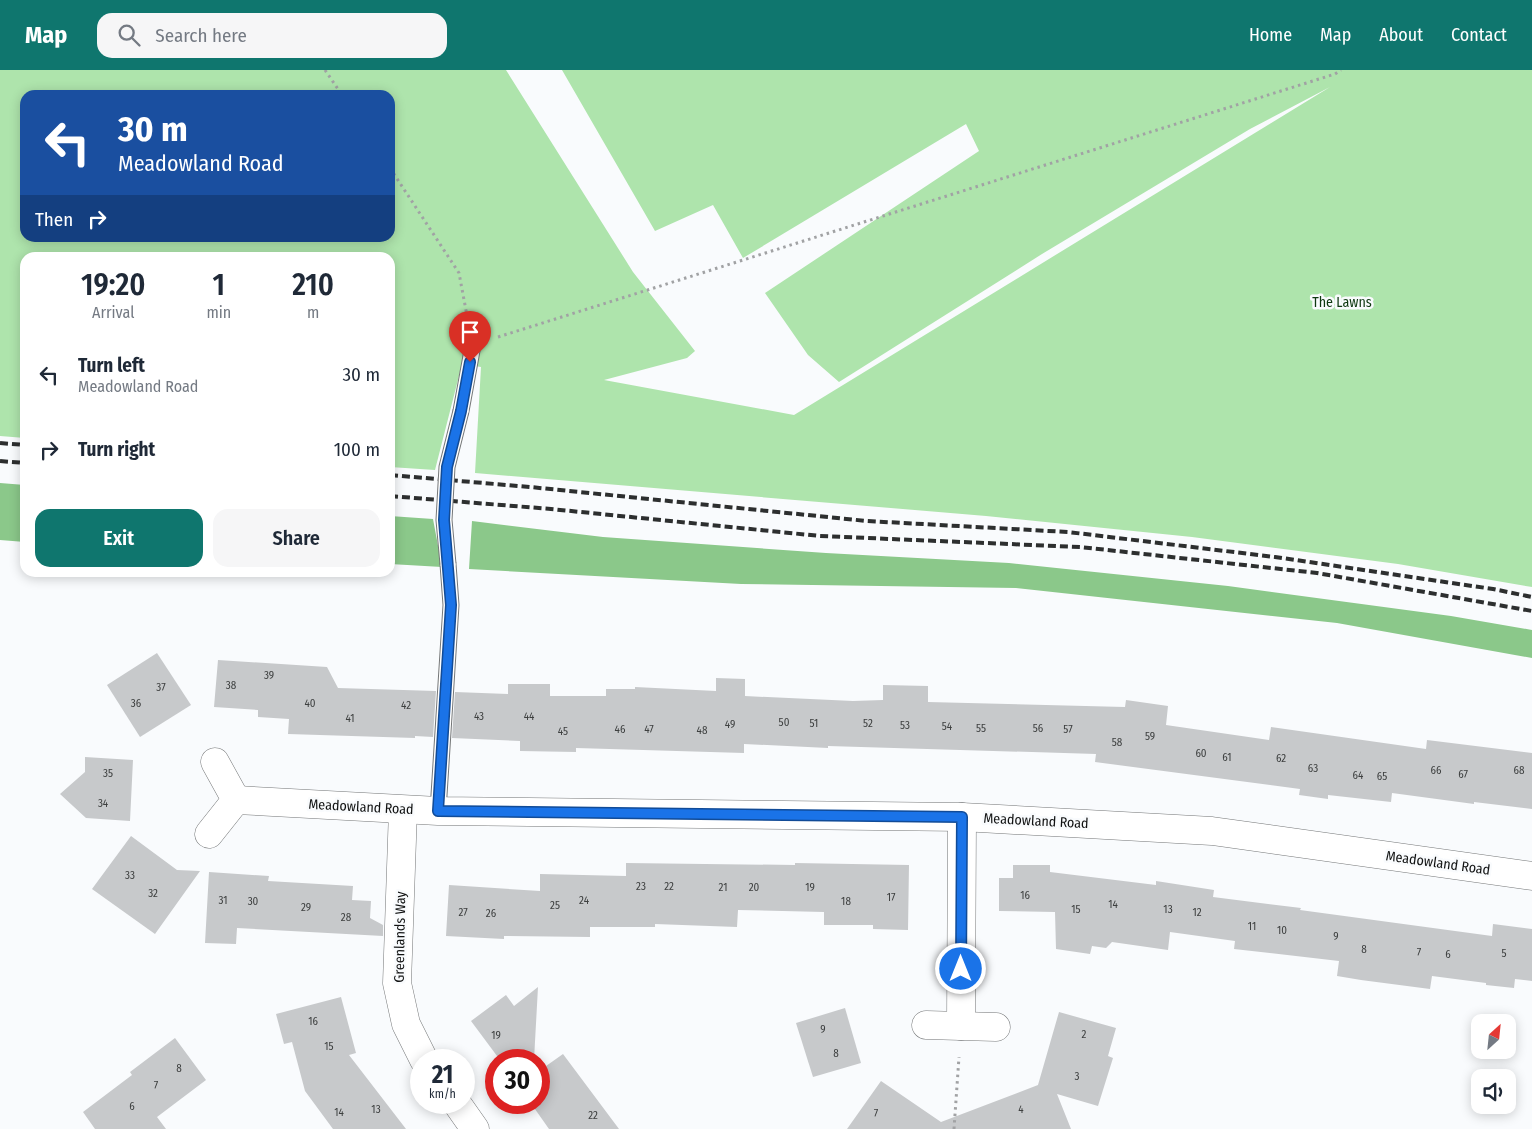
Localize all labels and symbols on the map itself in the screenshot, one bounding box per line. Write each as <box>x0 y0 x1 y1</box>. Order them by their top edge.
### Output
park label: The Lawns <box>1312 294 1372 311</box>
pin <box>449 311 491 362</box>
house number: 39 <box>264 669 274 682</box>
house number: 38 <box>226 679 237 692</box>
house number: 37 <box>156 681 166 694</box>
house number: 36 <box>131 697 142 710</box>
house number: 40 <box>304 697 316 710</box>
house number: 42 <box>401 699 411 712</box>
house number: 43 <box>474 710 484 723</box>
house number: 44 <box>524 710 535 723</box>
house number: 41 <box>345 712 355 725</box>
house number: 50 <box>779 716 790 729</box>
house number: 51 <box>810 717 818 730</box>
house number: 52 <box>863 717 873 730</box>
house number: 49 <box>725 718 735 731</box>
house number: 53 <box>900 719 910 732</box>
house number: 54 <box>942 720 953 733</box>
house number: 55 <box>976 722 986 735</box>
house number: 56 <box>1033 722 1044 735</box>
house number: 46 <box>615 723 626 736</box>
house number: 47 <box>644 723 654 736</box>
house number: 57 <box>1063 723 1073 736</box>
house number: 48 <box>697 724 708 737</box>
house number: 45 <box>558 725 568 738</box>
house number: 59 <box>1145 730 1155 743</box>
house number: 58 <box>1112 736 1123 749</box>
house number: 60 <box>1195 747 1207 760</box>
house number: 61 <box>1222 751 1232 764</box>
house number: 62 <box>1276 752 1286 765</box>
house number: 63 <box>1308 762 1318 775</box>
house number: 66 <box>1431 764 1442 777</box>
house number: 68 <box>1514 764 1525 777</box>
house number: 35 <box>103 767 113 780</box>
house number: 67 <box>1458 768 1468 781</box>
house number: 64 <box>1353 769 1364 782</box>
house number: 65 <box>1377 770 1387 783</box>
street label: Meadowland Road <box>308 796 414 818</box>
house number: 34 <box>98 797 109 810</box>
street label: Meadowland Road <box>983 810 1089 832</box>
street label: Meadowland Road <box>1385 847 1491 879</box>
house number: 33 <box>125 869 135 882</box>
house number: 23 <box>636 880 646 893</box>
house number: 22 <box>664 880 674 893</box>
house number: 21 <box>719 881 727 894</box>
house number: 20 <box>749 881 760 894</box>
house number: 19 <box>805 881 815 894</box>
house number: 32 <box>148 887 158 900</box>
house number: 16 <box>1020 889 1030 902</box>
street label: Greenlands Way <box>391 890 409 983</box>
house number: 17 <box>887 891 896 904</box>
house number: 31 <box>219 894 228 907</box>
house number: 24 <box>579 894 590 907</box>
house number: 30 <box>248 895 259 908</box>
house number: 18 <box>841 895 851 908</box>
house number: 14 <box>1108 898 1118 911</box>
house number: 25 <box>550 899 560 912</box>
house number: 29 <box>301 901 311 914</box>
house number: 15 <box>1071 903 1081 916</box>
house number: 13 <box>1163 903 1173 916</box>
house number: 27 <box>458 906 468 919</box>
house number: 12 <box>1192 906 1202 919</box>
house number: 26 <box>486 907 497 920</box>
house number: 28 <box>341 911 352 924</box>
house number: 11 <box>1248 920 1256 933</box>
house number: 10 <box>1277 924 1287 937</box>
house number: 9 <box>1333 930 1339 943</box>
position arrow <box>934 942 986 994</box>
house number: 8 <box>1361 943 1367 956</box>
house number: 7 <box>1417 946 1422 959</box>
house number: 5 <box>1501 947 1507 960</box>
house number: 6 <box>1445 948 1451 961</box>
north arrow <box>1471 1014 1516 1059</box>
house number: 16 <box>308 1015 318 1028</box>
house number: 9 <box>820 1023 826 1036</box>
house number: 2 <box>1082 1028 1087 1041</box>
house number: 19 <box>491 1029 501 1042</box>
house number: 15 <box>324 1040 334 1053</box>
house number: 8 <box>833 1047 839 1060</box>
speed limit sign: 30 <box>485 1049 550 1114</box>
house number: 8 <box>176 1062 182 1075</box>
house number: 3 <box>1075 1070 1080 1083</box>
house number: 7 <box>154 1079 159 1092</box>
house number: 6 <box>129 1100 135 1113</box>
house number: 13 <box>371 1103 381 1116</box>
house number: 4 <box>1018 1103 1024 1116</box>
house number: 14 <box>334 1106 344 1119</box>
house number: 7 <box>874 1107 879 1120</box>
house number: 22 <box>588 1109 598 1122</box>

